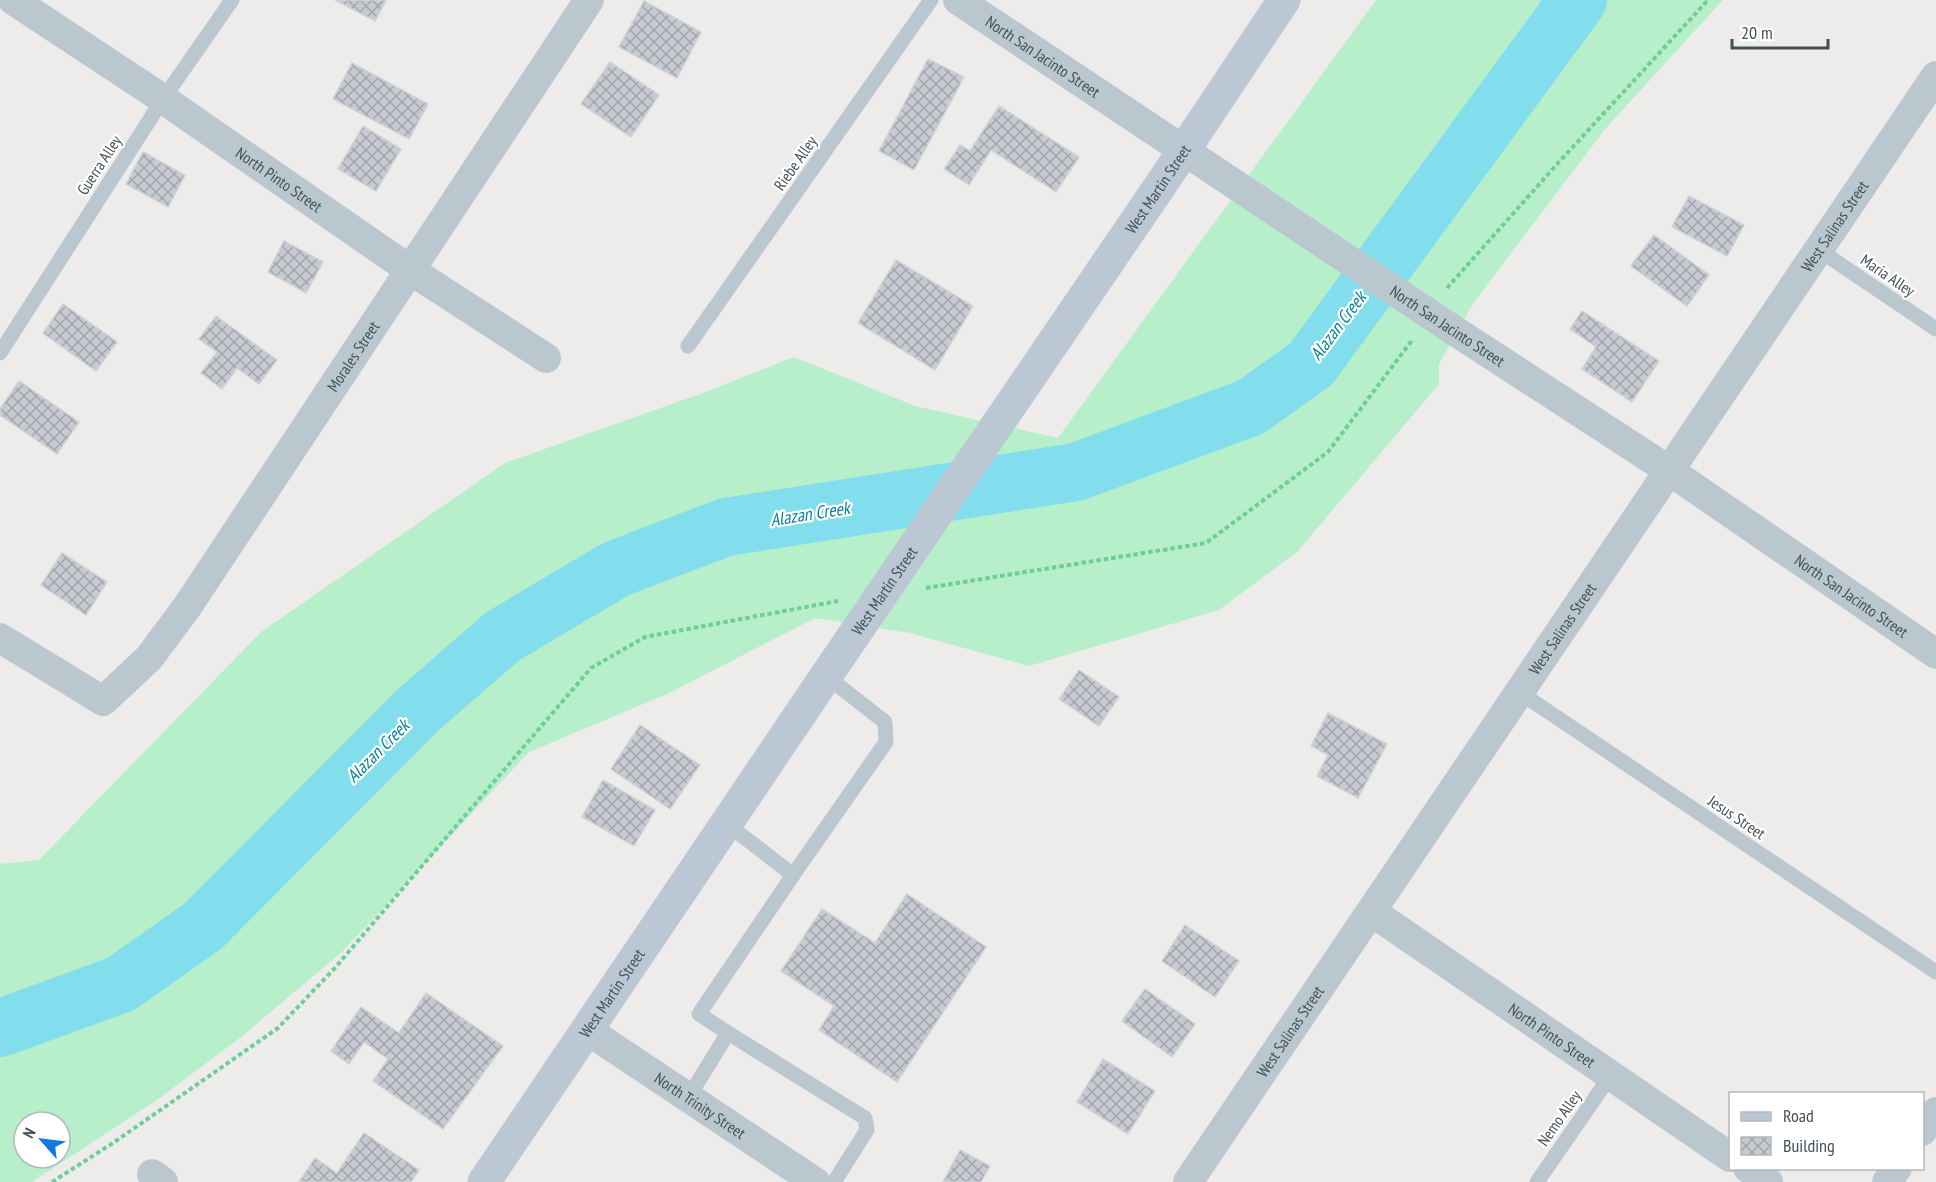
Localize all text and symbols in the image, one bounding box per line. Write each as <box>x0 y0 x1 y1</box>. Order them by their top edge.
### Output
street label: North San Jacinto Street <box>982 11 1104 102</box>
scale bar <box>1732 12 1828 50</box>
text: 20 m <box>1741 21 1773 44</box>
street label: Guerra Alley <box>72 131 126 199</box>
street label: Riebe Alley <box>769 132 821 194</box>
street label: West Martin Street <box>1121 140 1195 237</box>
street label: North Pinto Street <box>232 143 327 217</box>
street label: West Salinas Street <box>1797 176 1873 276</box>
street label: Maria Alley <box>1857 250 1919 300</box>
street label: North San Jacinto Street <box>1386 281 1509 371</box>
water label: Alazan Creek <box>1304 285 1372 365</box>
street label: Morales Street <box>323 317 384 395</box>
water label: Alazan Creek <box>769 496 853 531</box>
street label: West Martin Street <box>847 542 922 639</box>
street label: North San Jacinto Street <box>1791 550 1912 642</box>
street label: West Salinas Street <box>1524 579 1601 678</box>
water label: Alazan Creek <box>341 713 415 787</box>
street label: Jesus Street <box>1704 790 1770 844</box>
street label: West Martin Street <box>575 944 649 1041</box>
street label: West Salinas Street <box>1252 981 1328 1081</box>
street label: North Pinto Street <box>1505 998 1600 1072</box>
street label: North Trinity Street <box>651 1068 750 1143</box>
street label: Nemo Alley <box>1533 1087 1585 1149</box>
legend <box>1729 1092 1924 1170</box>
text: Road <box>1783 1104 1814 1127</box>
north arrow <box>12 1110 72 1170</box>
text: N <box>18 1124 40 1141</box>
text: Building <box>1783 1134 1835 1157</box>

